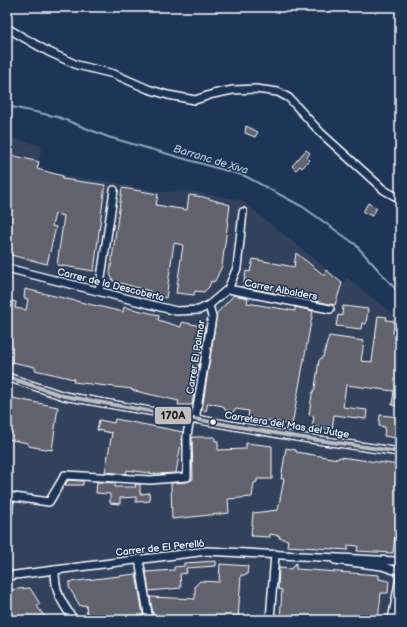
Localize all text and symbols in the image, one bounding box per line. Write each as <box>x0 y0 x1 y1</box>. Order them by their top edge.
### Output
water label: Barranc de Xiva <box>172 142 250 177</box>
street label: Carrer de la Descoberta <box>56 266 166 304</box>
street label: Carrer Albalders <box>243 277 318 303</box>
street label: Carrer El Palmar <box>184 319 208 395</box>
line badge: 170A <box>154 406 192 425</box>
text: 170A <box>161 409 185 422</box>
street label: Carretera del Mas del Jutge <box>224 409 350 441</box>
unlabelled marker <box>208 417 218 427</box>
street label: Carrer de El Perelló <box>115 537 205 559</box>

